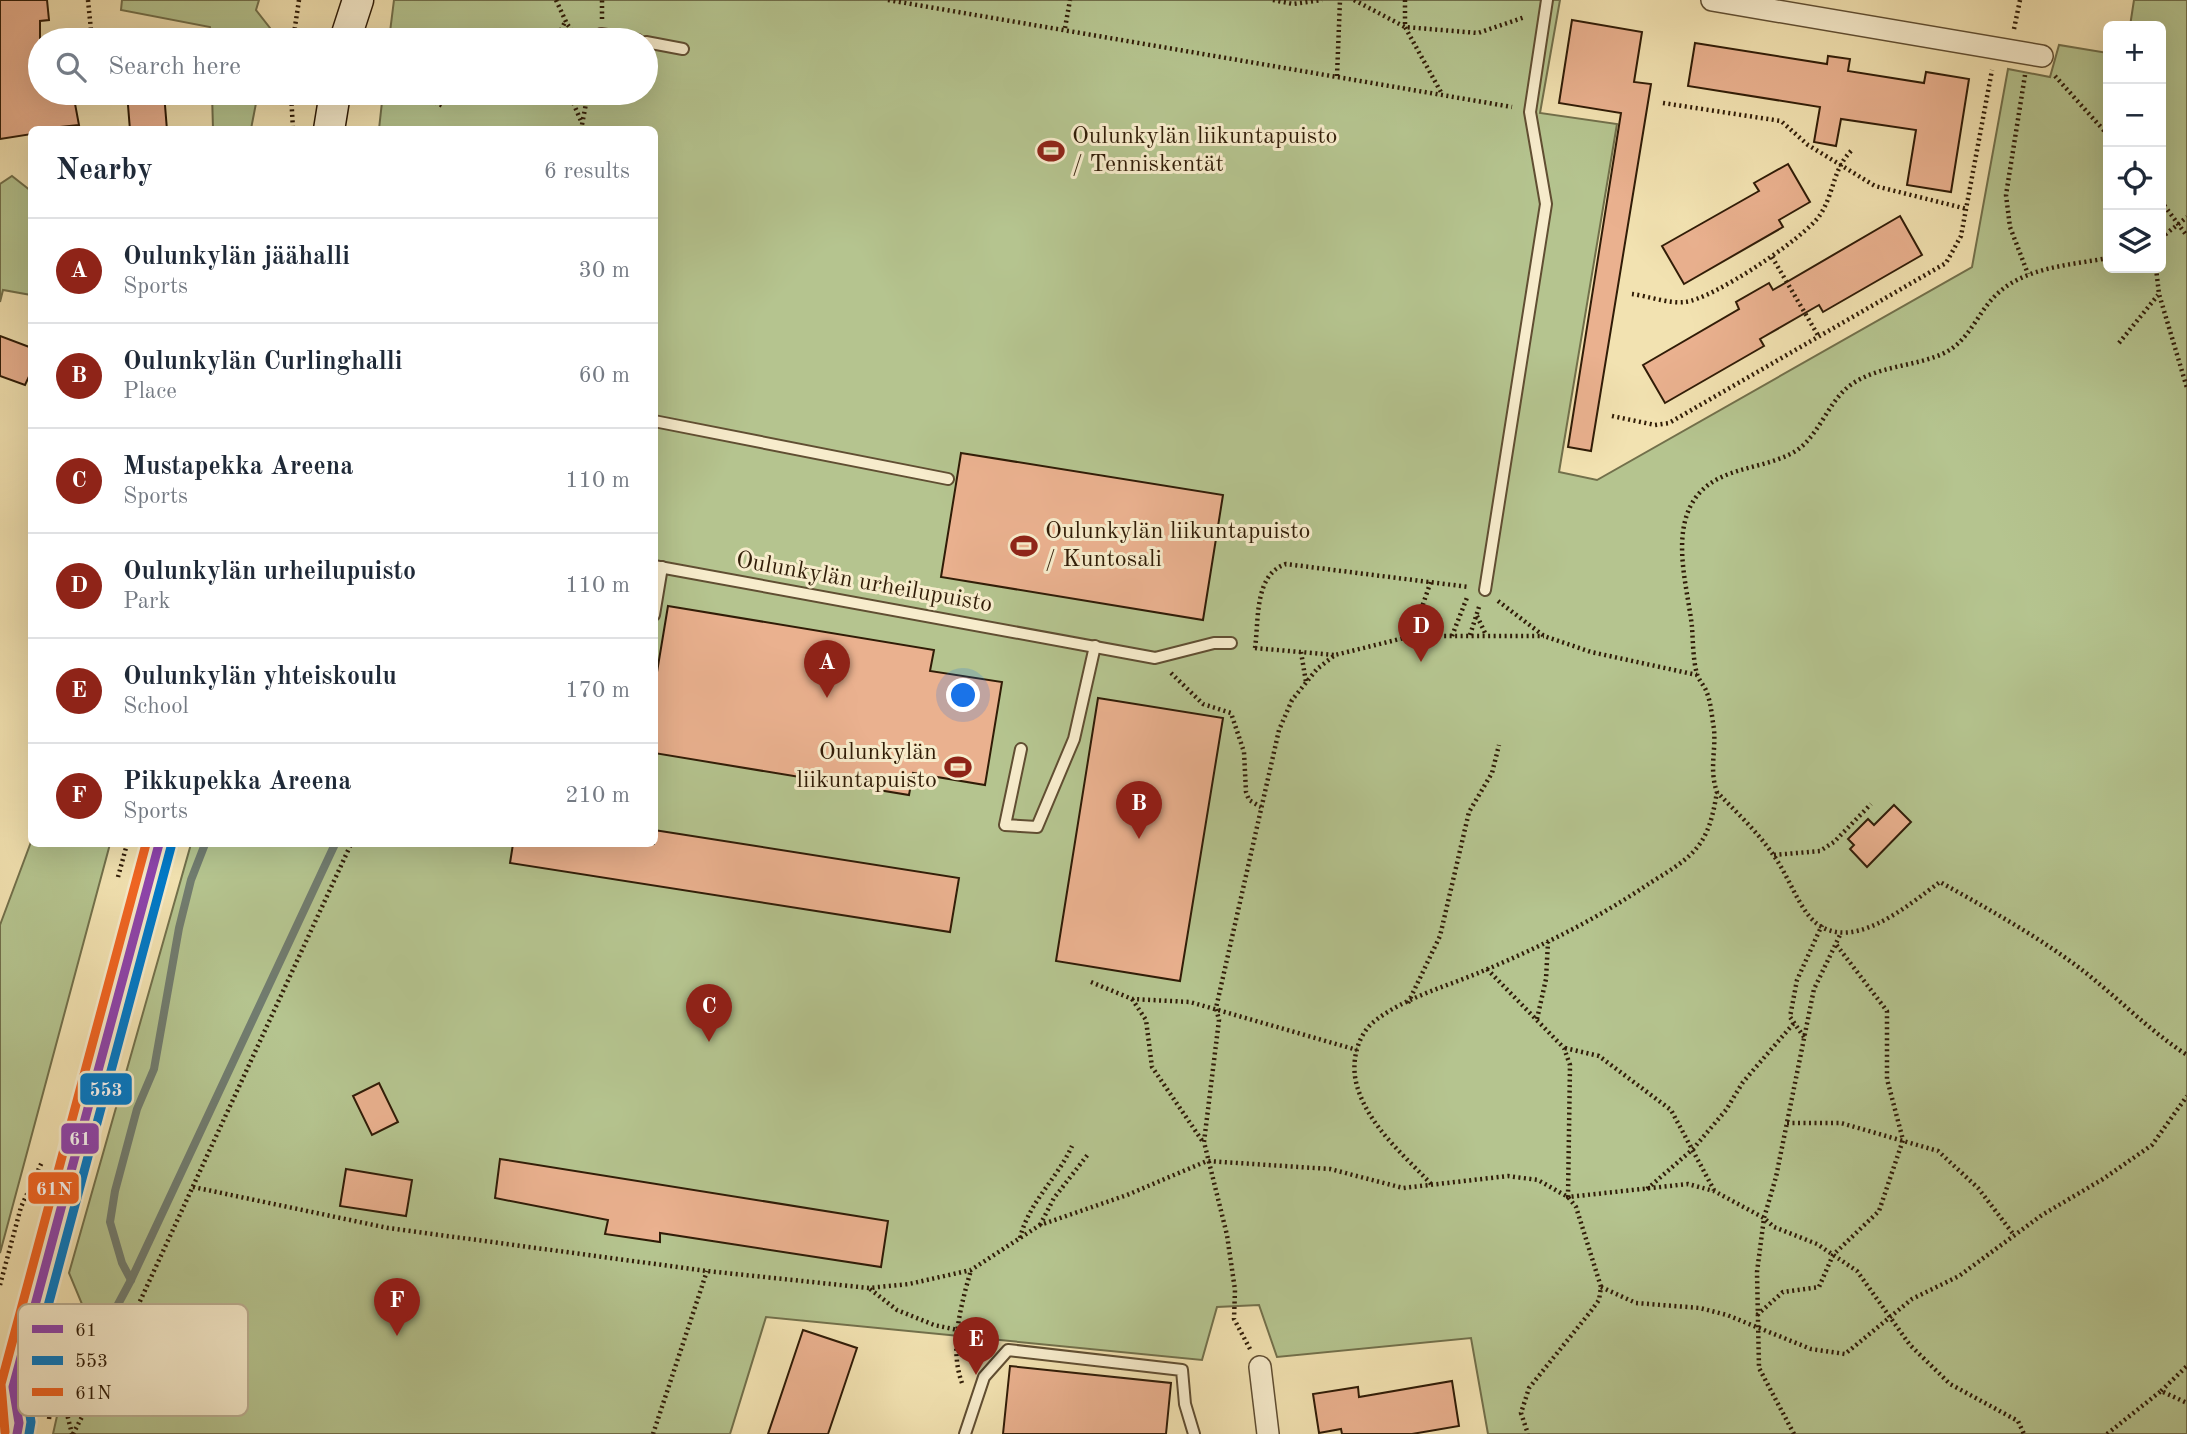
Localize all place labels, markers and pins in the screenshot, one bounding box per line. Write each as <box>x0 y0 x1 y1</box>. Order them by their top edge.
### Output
place label: Oulunkylän liikuntapuisto / Tenniskentät <box>1072 125 1338 177</box>
sports icon: Oulunkylän liikuntapuisto / Tenniskentät <box>1036 136 1066 166</box>
place label: Oulunkylän liikuntapuisto / Kuntosali <box>1045 520 1311 572</box>
sports icon: Oulunkylän liikuntapuisto / Kuntosali <box>1009 531 1039 561</box>
pin: D <box>1398 604 1444 662</box>
pin: A <box>804 640 850 698</box>
place label: Oulunkylän liikuntapuisto <box>797 741 937 793</box>
sports icon: Oulunkylän liikuntapuisto <box>943 752 973 782</box>
pin: B <box>1116 781 1162 839</box>
pin: C <box>686 984 732 1042</box>
pin: F <box>374 1278 420 1336</box>
pin: E <box>953 1317 999 1375</box>

